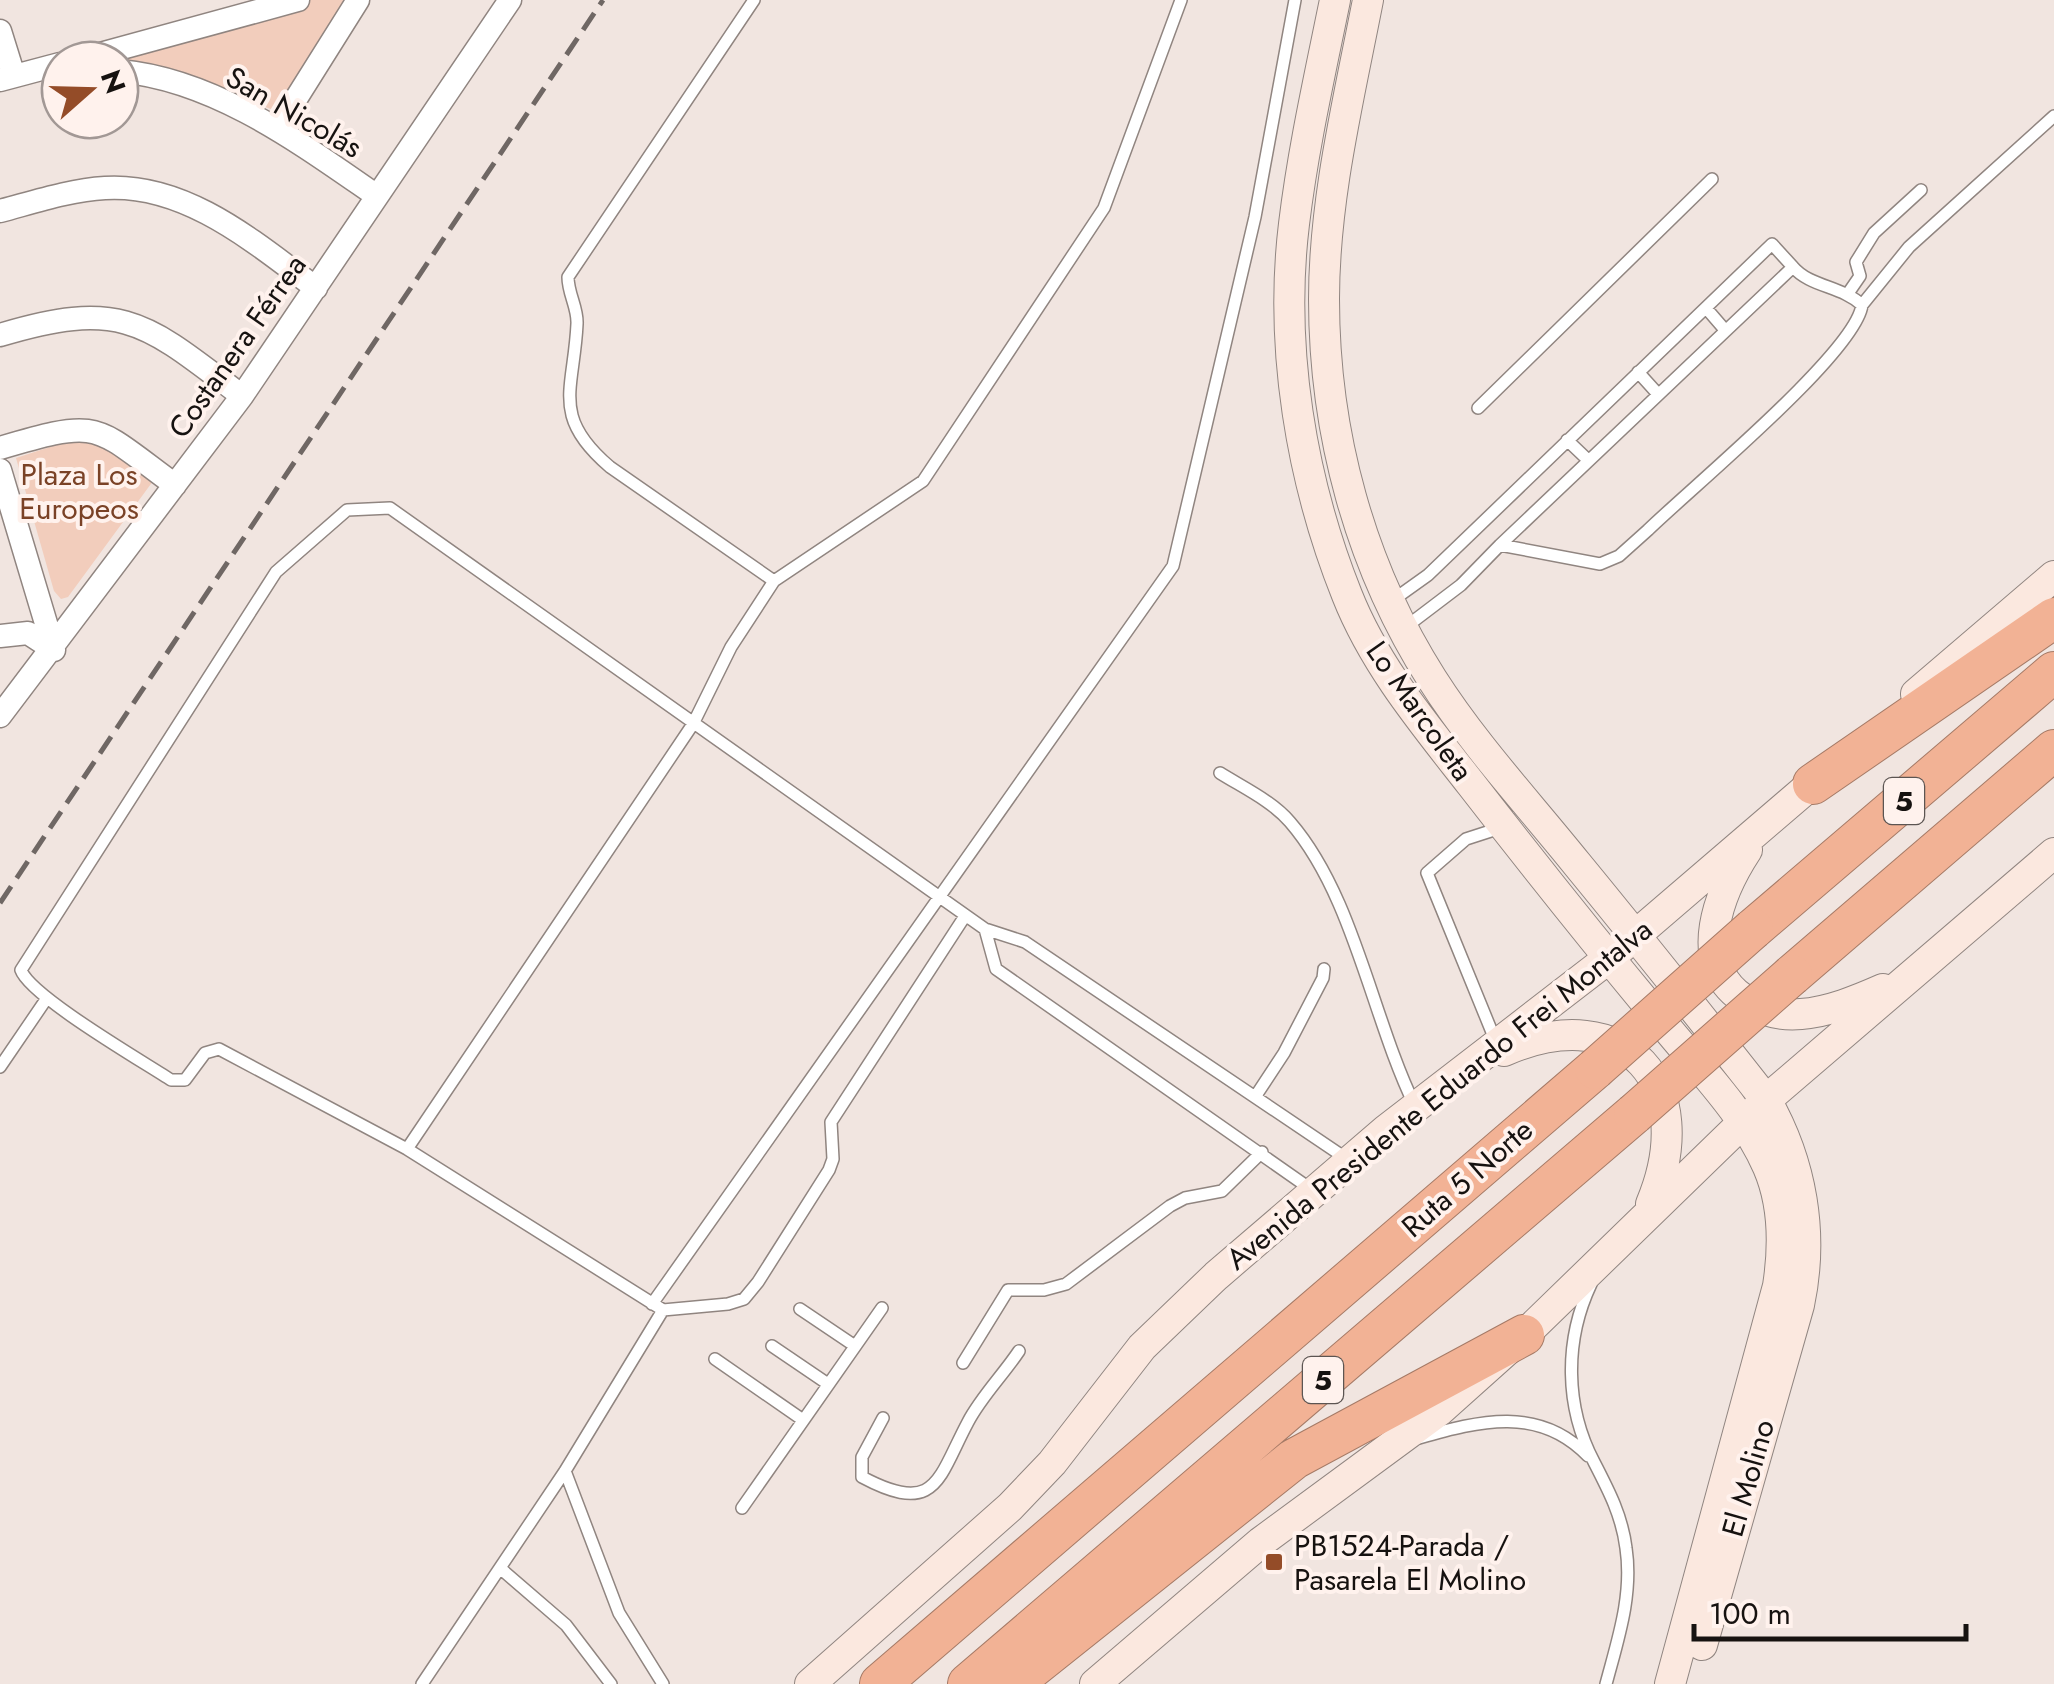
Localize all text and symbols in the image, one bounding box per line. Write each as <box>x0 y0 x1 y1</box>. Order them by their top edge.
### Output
north arrow <box>40 40 140 140</box>
street label: San Nicolás <box>218 56 370 168</box>
text: N <box>90 64 136 99</box>
street label: Costanera Férrea <box>158 246 316 446</box>
park label: Plaza Los Europeos <box>19 453 139 530</box>
street label: Lo Marcoleta <box>1356 632 1484 790</box>
road number: 5 <box>1884 778 1924 824</box>
street label: Avenida Presidente Eduardo Frei Montalva <box>1217 908 1661 1280</box>
street label: Ruta 5 Norte <box>1392 1109 1542 1247</box>
road number: 5 <box>1303 1357 1343 1403</box>
street label: El Molino <box>1711 1414 1785 1542</box>
place label: PB1524-Parada / Pasarela El Molino <box>1294 1524 1526 1601</box>
marker: PB1524-Parada / Pasarela El Molino <box>1263 1551 1285 1573</box>
scale bar <box>1694 1579 1966 1641</box>
text: 100 m <box>1709 1592 1791 1635</box>

